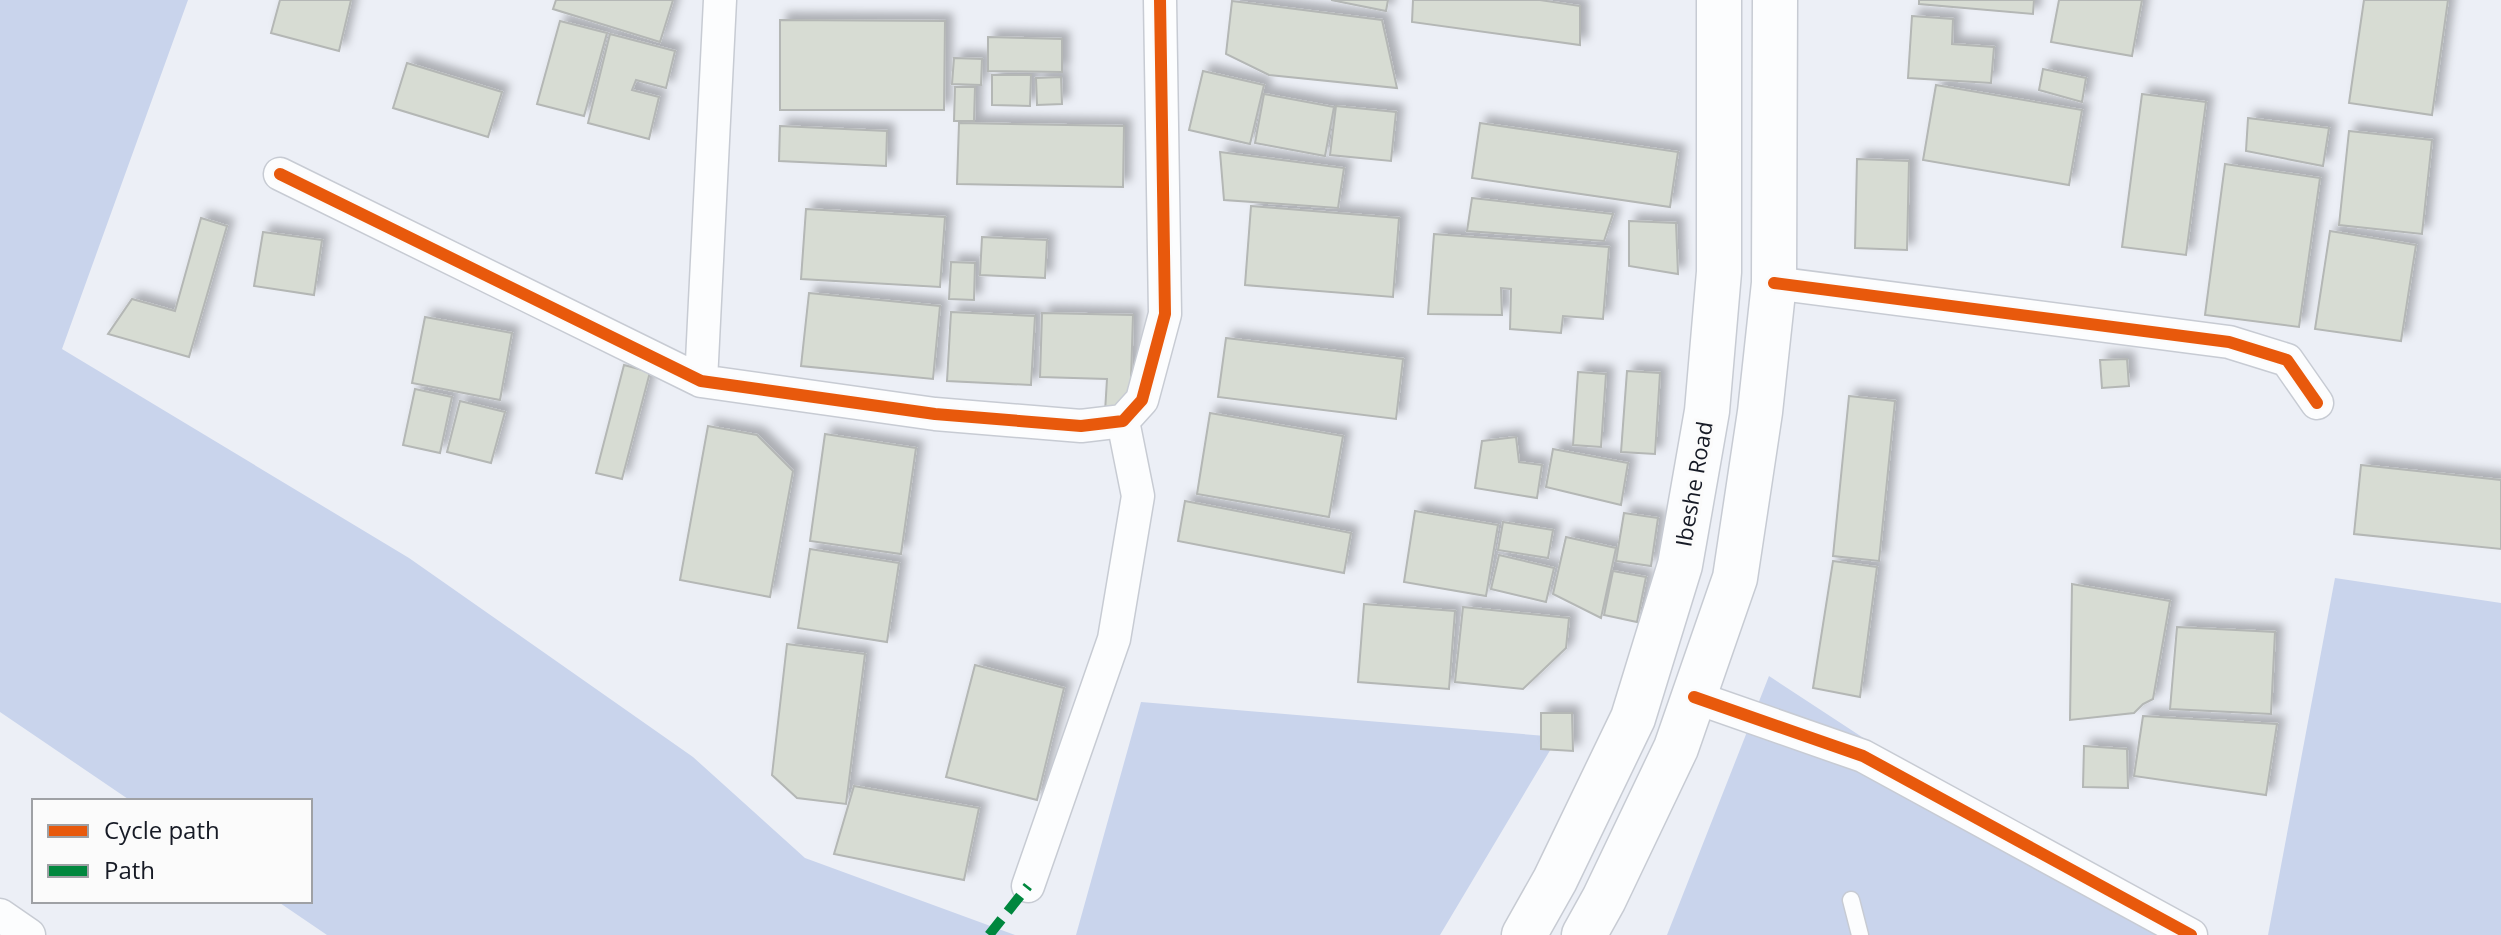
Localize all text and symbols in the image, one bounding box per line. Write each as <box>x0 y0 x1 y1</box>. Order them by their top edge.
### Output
street label: Ibeshe Road <box>1667 419 1719 549</box>
legend <box>32 799 312 903</box>
text: Cycle path <box>104 813 220 846</box>
text: Path <box>104 853 155 886</box>

